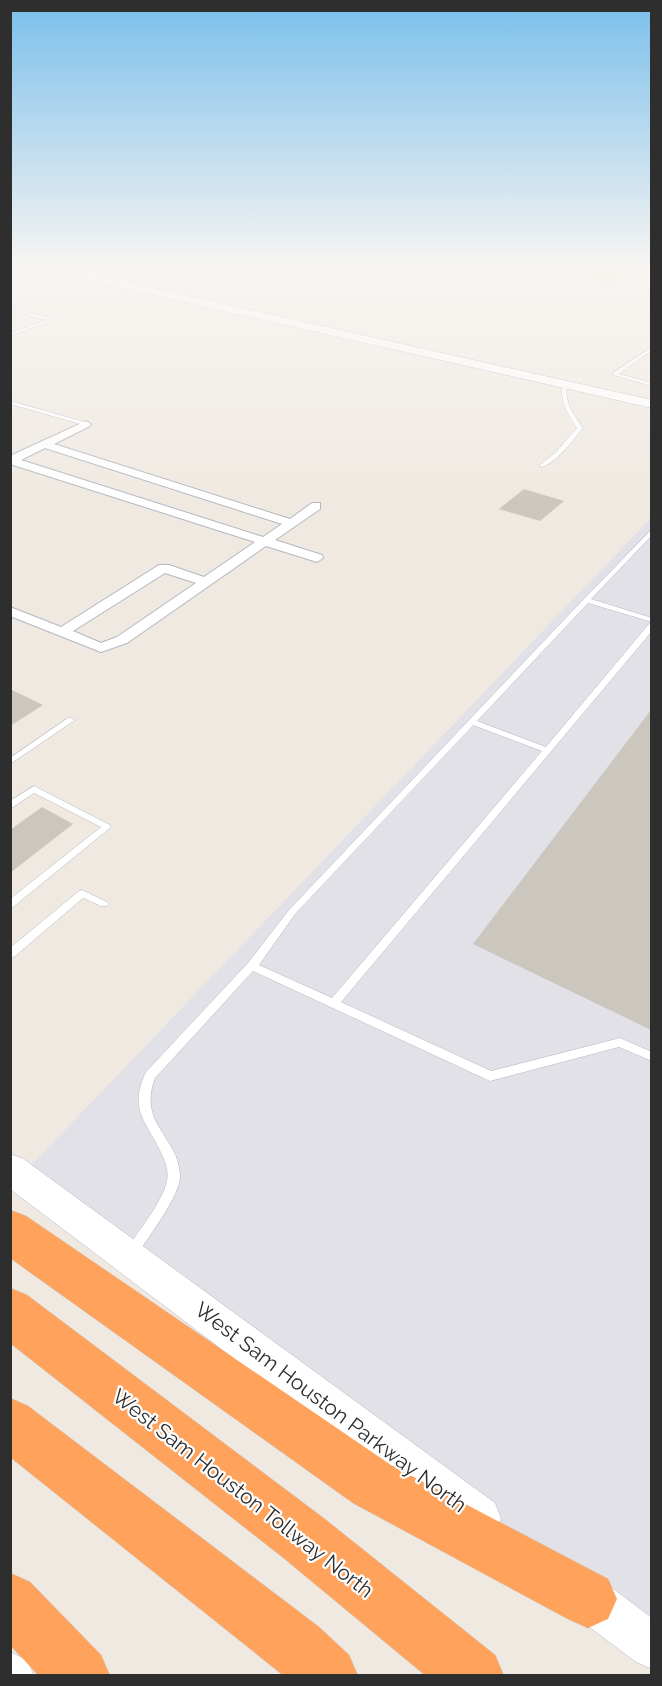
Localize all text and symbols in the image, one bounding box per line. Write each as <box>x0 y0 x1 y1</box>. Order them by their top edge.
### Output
street label: West Sam Houston Parkway North <box>190 1297 472 1517</box>
street label: West Sam Houston Tollway North <box>108 1383 378 1603</box>

